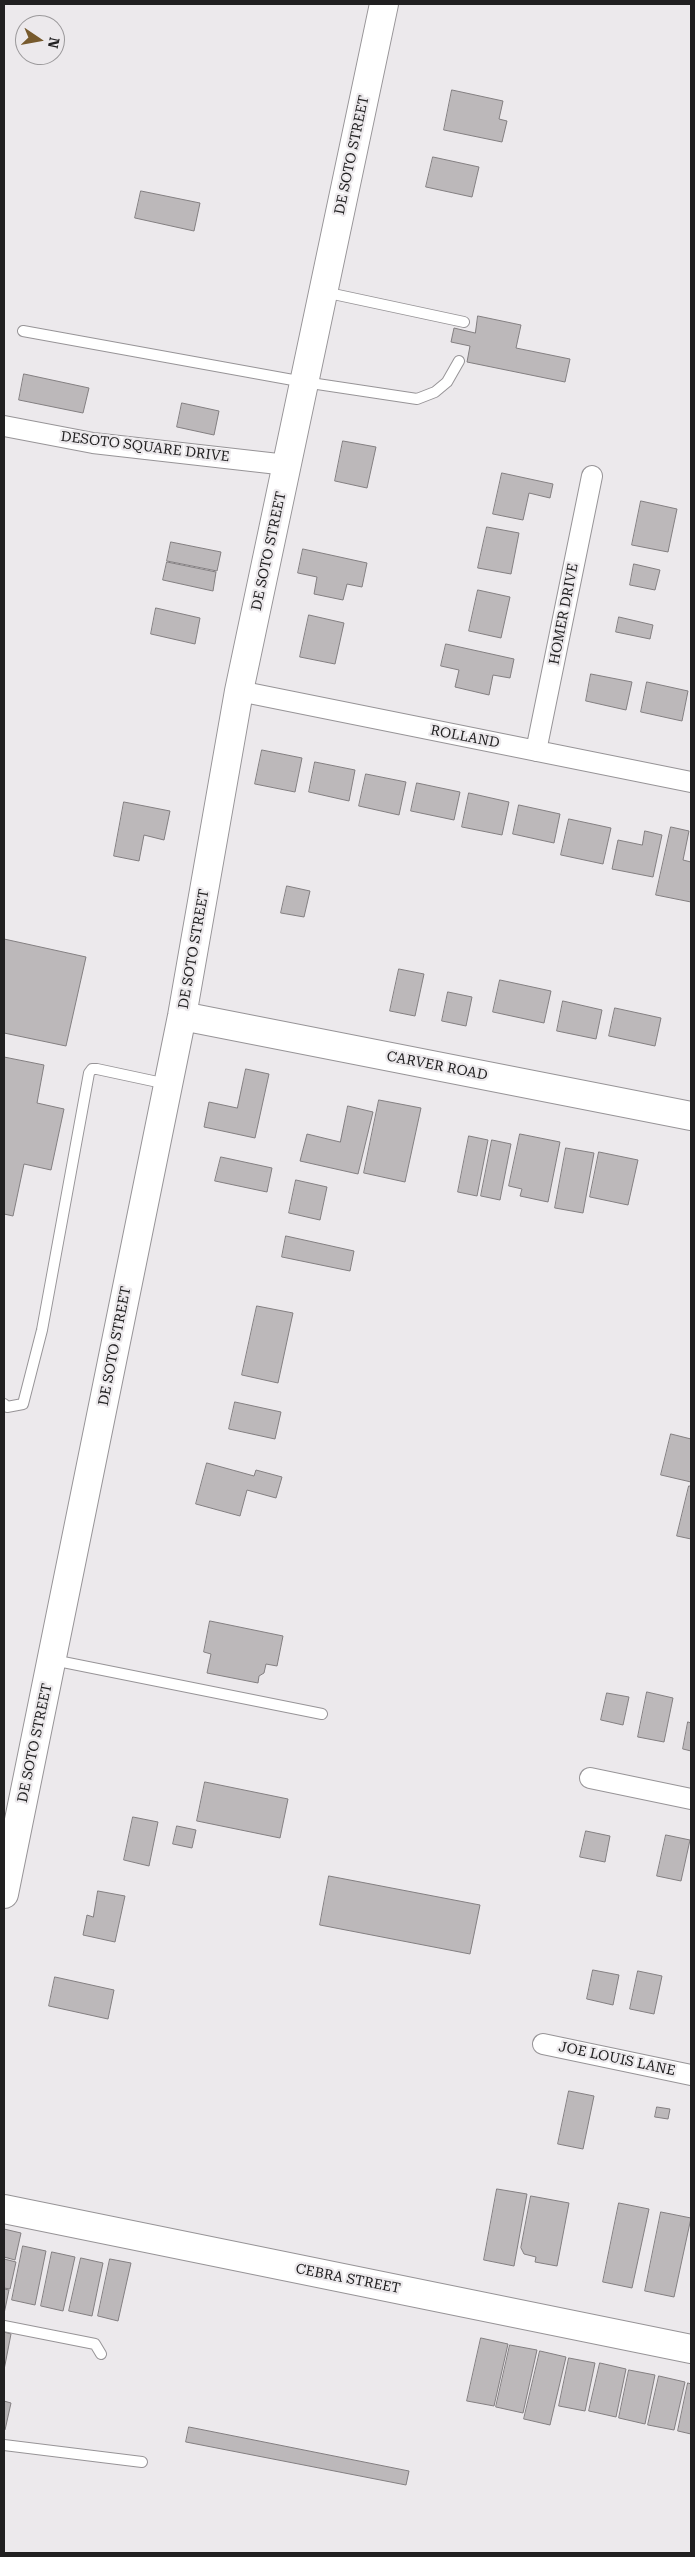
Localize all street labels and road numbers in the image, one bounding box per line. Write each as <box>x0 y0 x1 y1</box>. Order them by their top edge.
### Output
street label: DE SOTO STREET <box>331 94 373 216</box>
street label: DESOTO SQUARE DRIVE <box>60 428 230 466</box>
street label: DE SOTO STREET <box>248 490 290 612</box>
street label: HOMER DRIVE <box>546 562 582 666</box>
street label: ROLLAND <box>429 722 501 752</box>
street label: DE SOTO STREET <box>175 888 213 1010</box>
street label: CARVER ROAD <box>385 1048 489 1084</box>
street label: DE SOTO STREET <box>95 1285 135 1407</box>
street label: DE SOTO STREET <box>14 1682 56 1804</box>
street label: JOE LOUIS LANE <box>557 2038 677 2080</box>
street label: CEBRA STREET <box>294 2261 402 2297</box>

